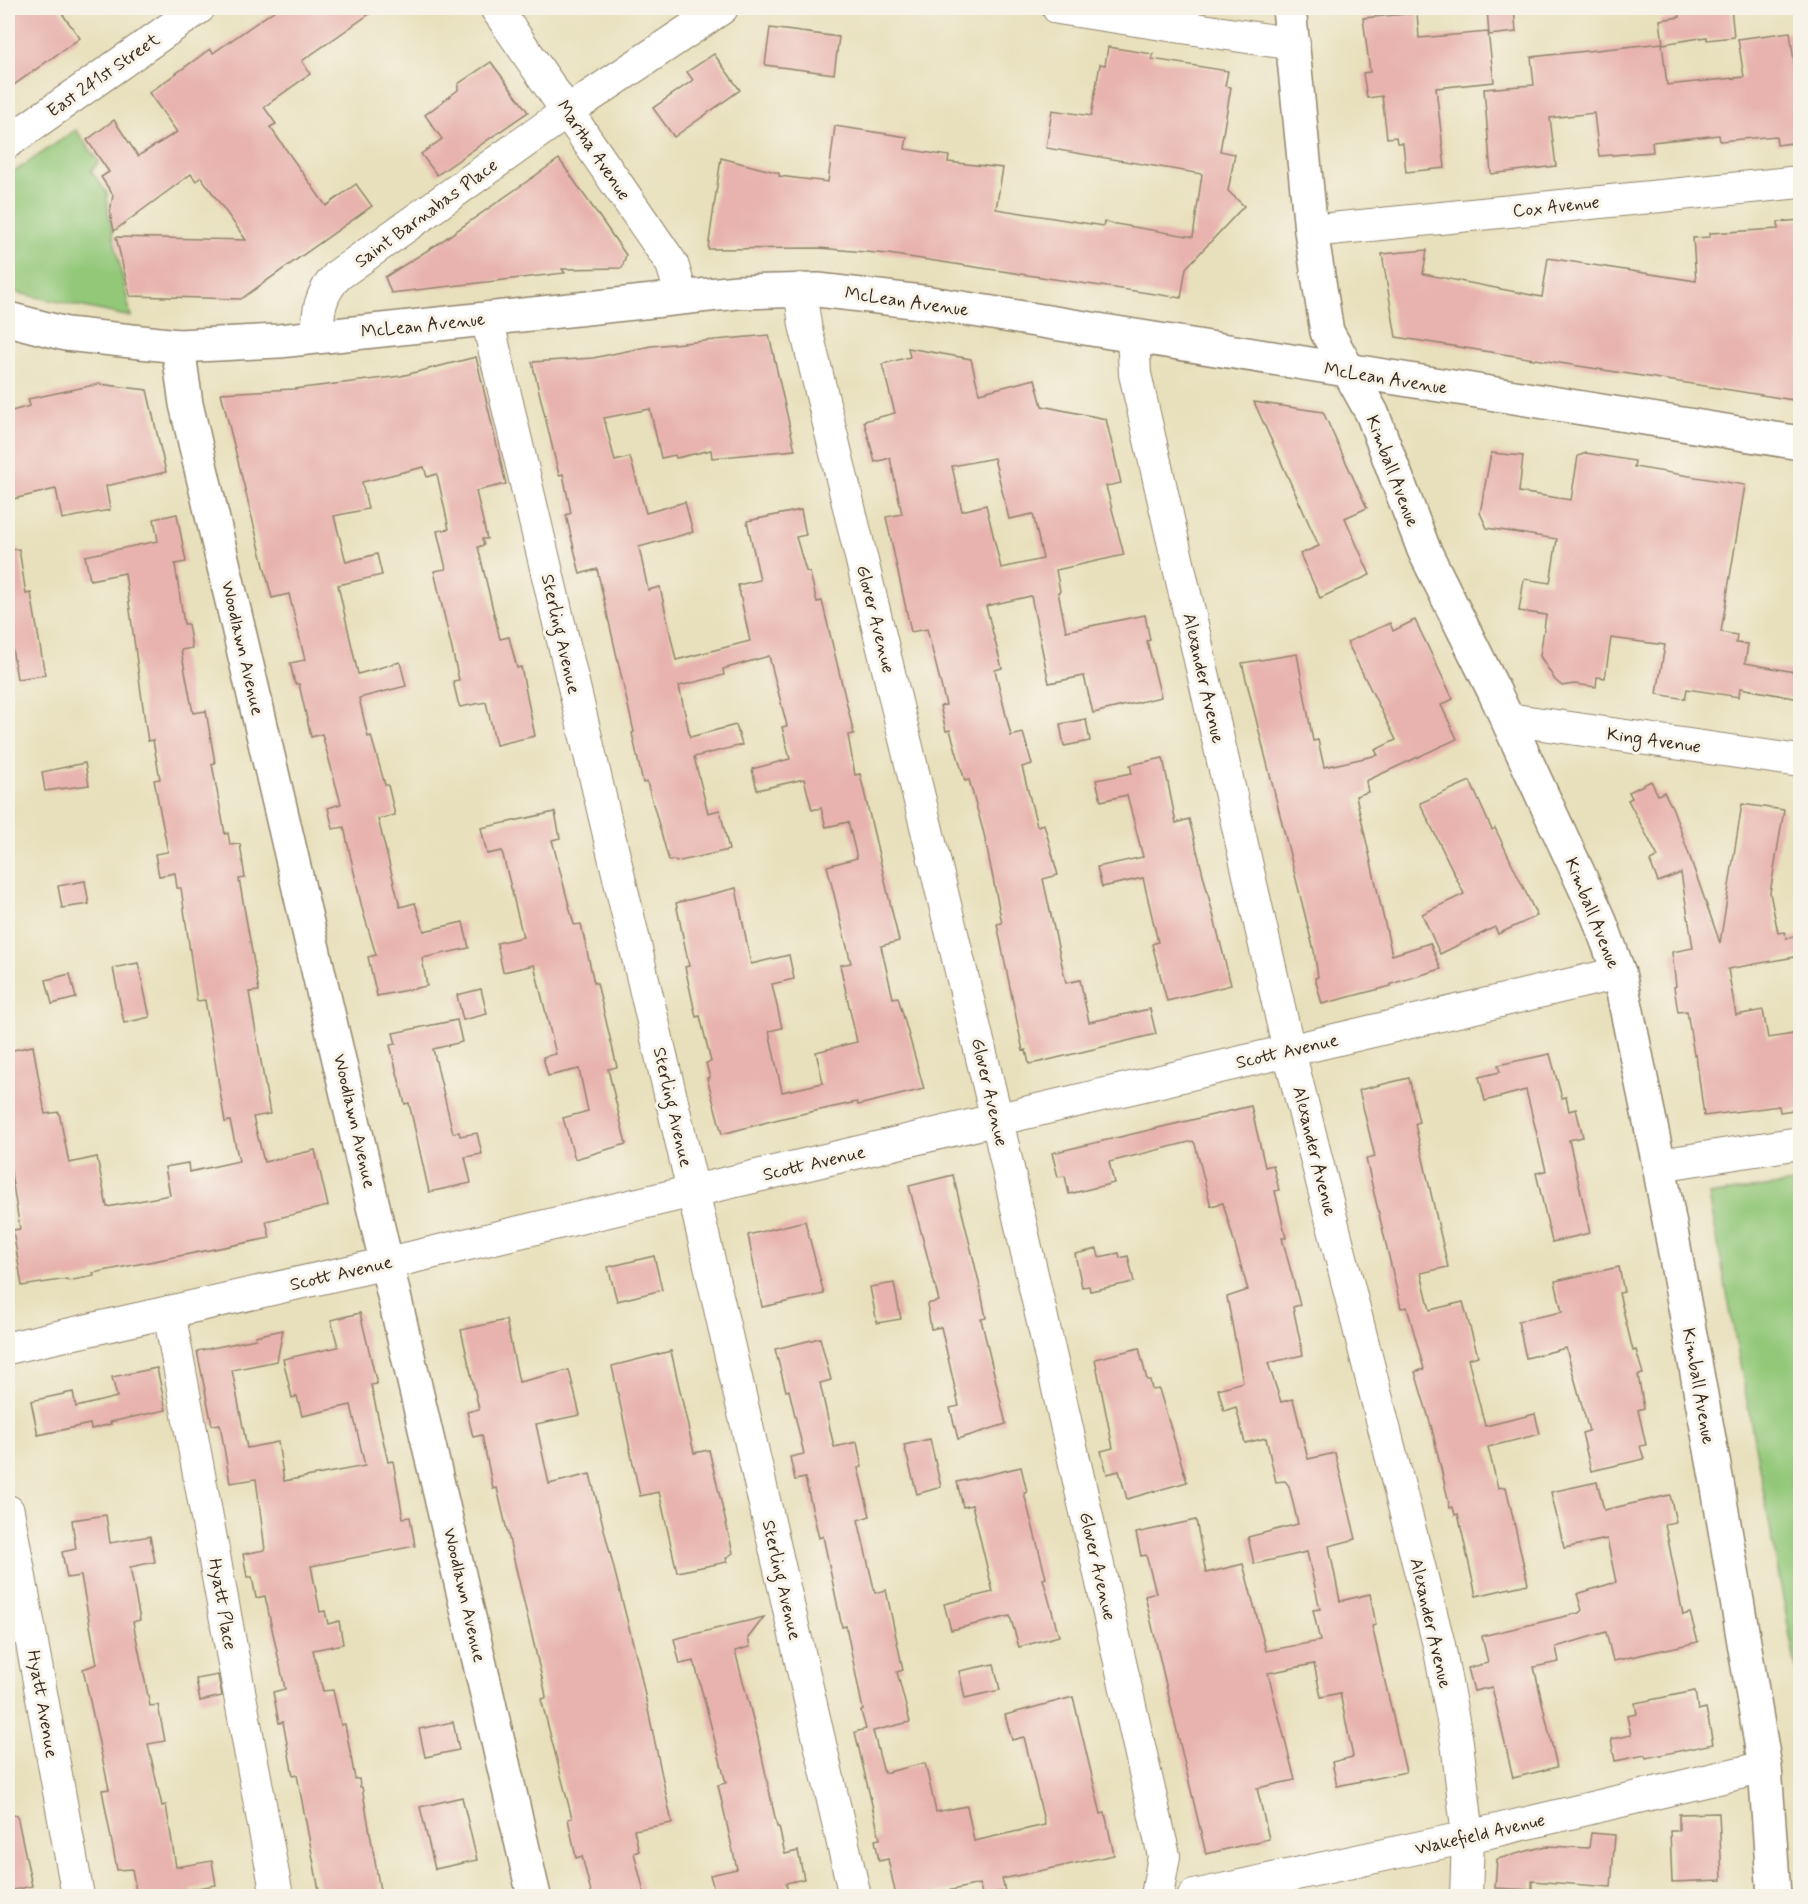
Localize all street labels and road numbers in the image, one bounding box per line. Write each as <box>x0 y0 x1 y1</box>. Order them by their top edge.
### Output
street label: East 241st Street <box>43 28 165 124</box>
street label: Martha Avenue <box>551 96 636 205</box>
street label: Saint Barnabas Place <box>350 154 503 274</box>
street label: Cox Avenue <box>1511 191 1601 223</box>
street label: McLean Avenue <box>843 281 970 323</box>
street label: McLean Avenue <box>360 308 486 344</box>
street label: McLean Avenue <box>1322 357 1449 401</box>
street label: Kimball Avenue <box>1360 412 1424 531</box>
street label: Glover Avenue <box>850 563 900 676</box>
street label: Sterling Avenue <box>533 572 585 697</box>
street label: Woodlawn Avenue <box>215 579 269 718</box>
street label: Alexander Avenue <box>1176 611 1230 746</box>
street label: King Avenue <box>1605 723 1702 760</box>
street label: Kimball Avenue <box>1559 854 1625 973</box>
street label: Scott Avenue <box>1234 1029 1341 1075</box>
street label: Glover Avenue <box>965 1036 1013 1149</box>
street label: Sterling Avenue <box>645 1045 697 1170</box>
street label: Woodlawn Avenue <box>327 1052 381 1191</box>
street label: Alexander Avenue <box>1286 1084 1342 1219</box>
street label: Scott Avenue <box>761 1141 868 1187</box>
street label: Scott Avenue <box>288 1251 395 1297</box>
street label: Kimball Avenue <box>1676 1326 1720 1446</box>
street label: Glover Avenue <box>1073 1510 1121 1623</box>
street label: Sterling Avenue <box>754 1518 806 1643</box>
street label: Woodlawn Avenue <box>437 1526 491 1665</box>
street label: Alexander Avenue <box>1403 1556 1457 1691</box>
street label: Hyatt Place <box>202 1557 242 1652</box>
street label: Hyatt Avenue <box>21 1648 63 1760</box>
street label: Wakefield Avenue <box>1413 1808 1548 1862</box>

